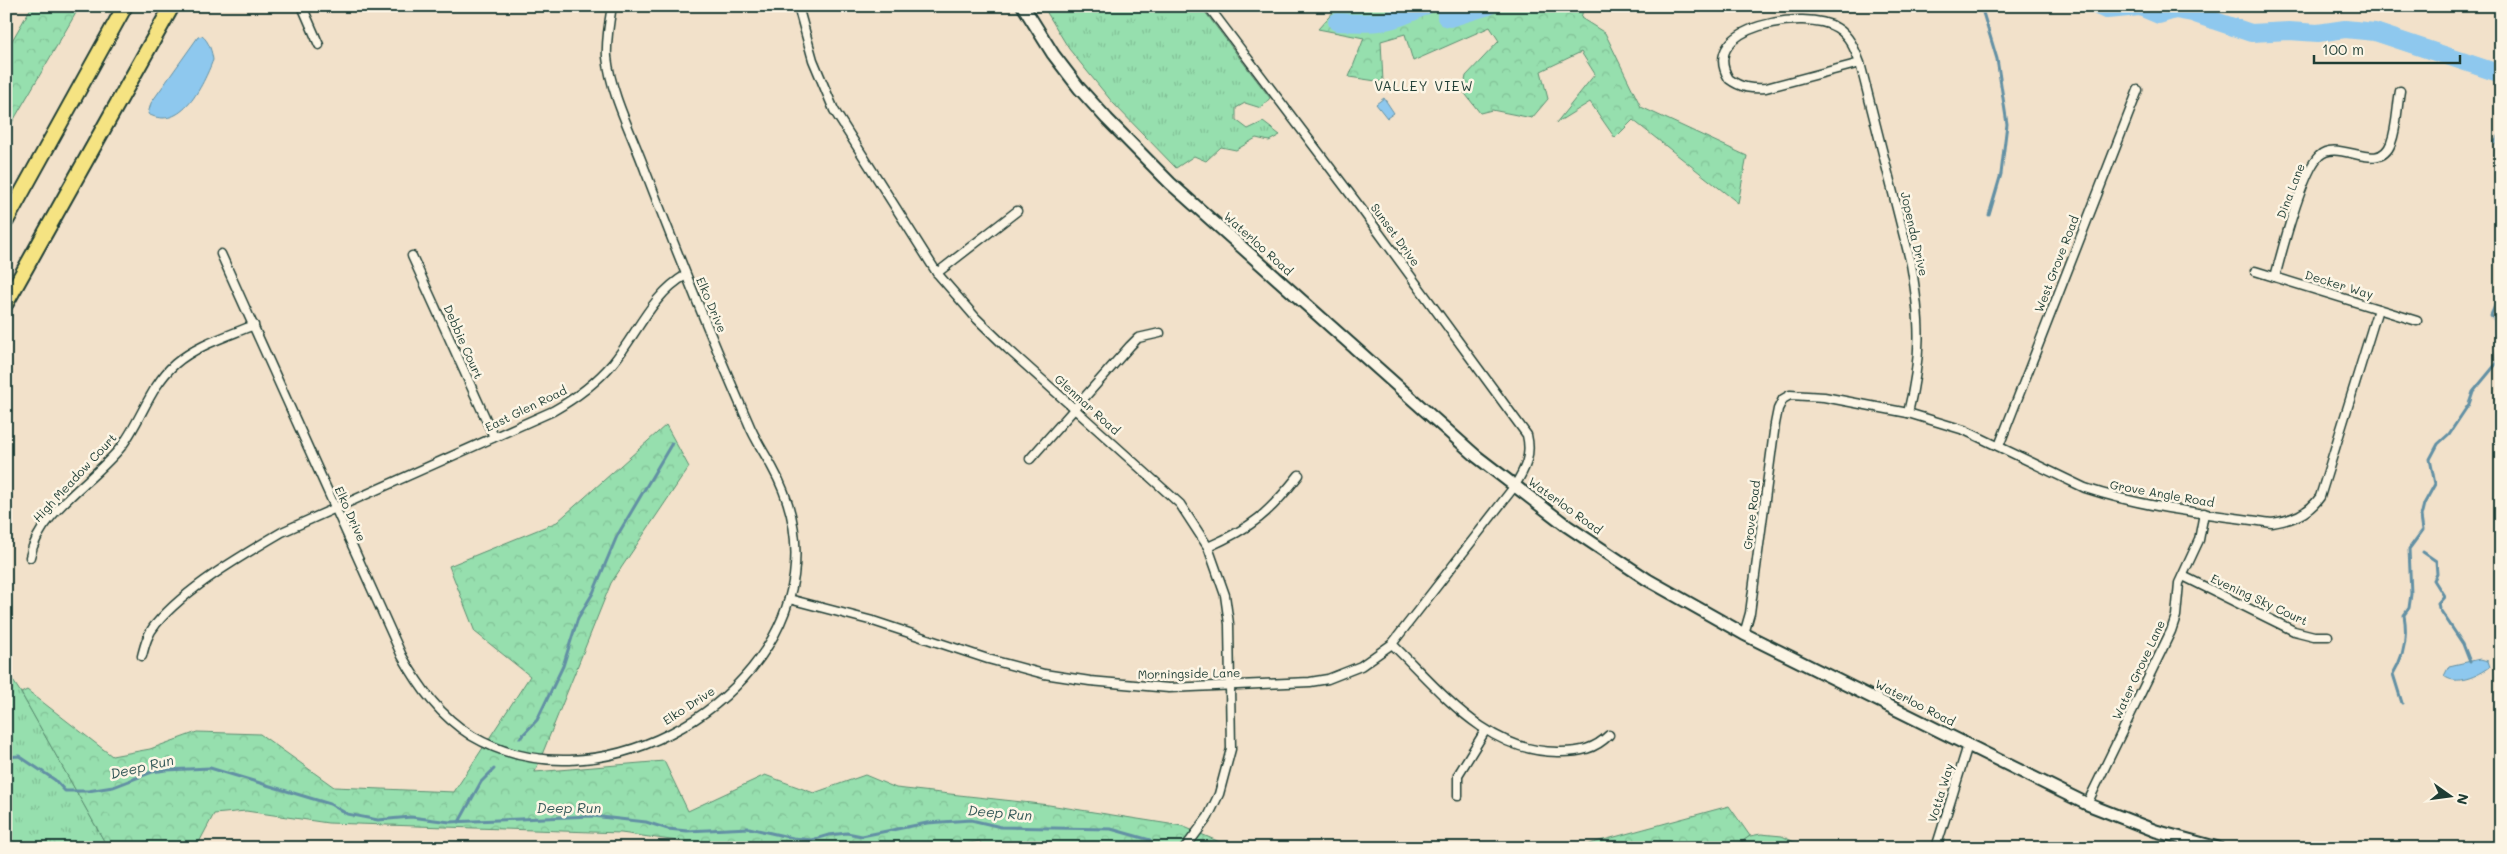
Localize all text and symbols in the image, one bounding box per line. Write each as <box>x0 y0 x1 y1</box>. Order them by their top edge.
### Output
scale bar <box>2314 32 2461 64</box>
text: 100 m <box>2322 39 2364 59</box>
district label: VALLEY VIEW <box>1374 76 1474 95</box>
street label: Dina Lane <box>2272 161 2308 220</box>
street label: Jopenda Drive <box>1898 190 1932 277</box>
street label: Sunset Drive <box>1368 200 1424 269</box>
street label: Waterloo Road <box>1221 208 1297 279</box>
street label: West Grove Road <box>2030 213 2082 314</box>
street label: Decker Way <box>2303 266 2375 302</box>
street label: Elko Drive <box>693 274 731 335</box>
street label: Debbie Court <box>440 302 487 381</box>
street label: Glenmar Road <box>1052 371 1124 438</box>
street label: East Glen Road <box>482 381 569 435</box>
street label: High Meadow Court <box>29 430 120 525</box>
street label: Waterloo Road <box>1525 473 1606 538</box>
street label: Grove Angle Road <box>2109 476 2216 510</box>
street label: Grove Road <box>1739 479 1763 550</box>
street label: Elko Drive <box>332 483 370 544</box>
street label: Evening Sky Court <box>2208 570 2310 629</box>
street label: Water Grove Lane <box>2108 617 2168 722</box>
street label: Morningside Lane <box>1137 664 1241 682</box>
street label: Waterloo Road <box>1873 675 1959 729</box>
street label: Elko Drive <box>659 682 718 728</box>
water label: Deep Run <box>108 750 176 783</box>
street label: Votta Way <box>1923 761 1957 824</box>
north arrow <box>2424 772 2474 822</box>
text: N <box>2453 792 2474 807</box>
water label: Deep Run <box>537 798 601 817</box>
water label: Deep Run <box>967 800 1033 825</box>

